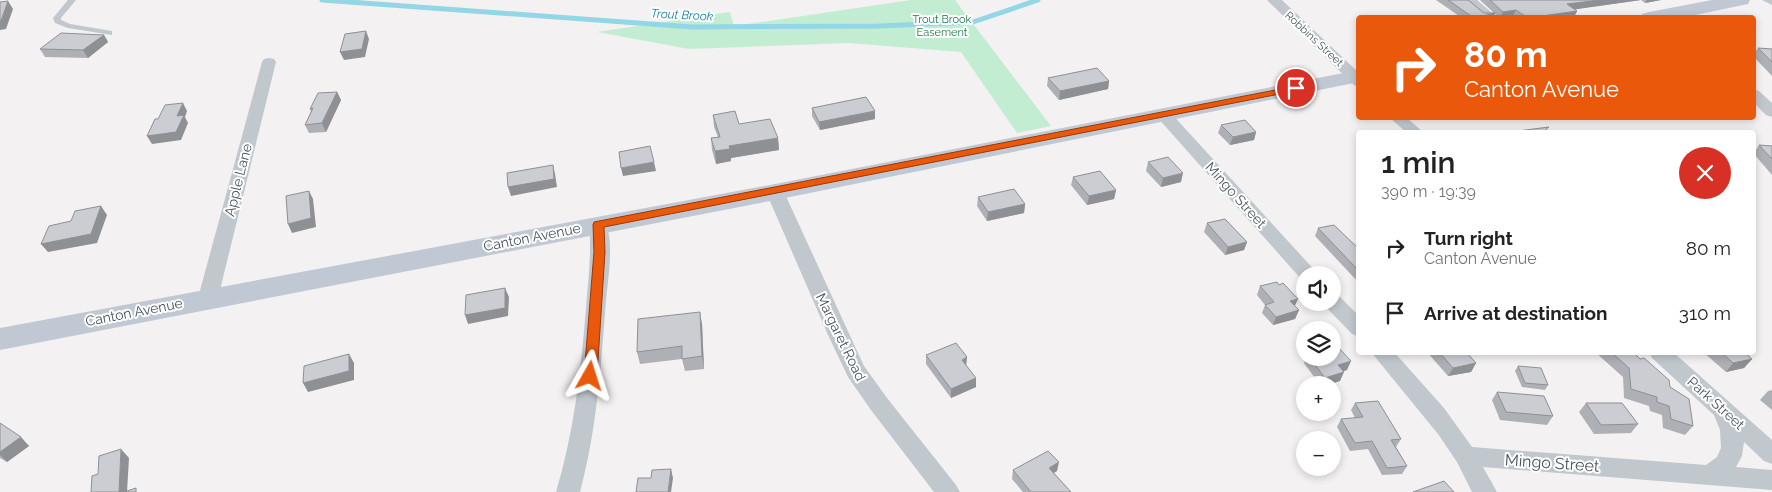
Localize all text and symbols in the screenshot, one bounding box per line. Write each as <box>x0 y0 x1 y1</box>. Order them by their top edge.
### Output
water label: Trout Brook <box>650 6 714 24</box>
street label: Robbins Street <box>1282 9 1346 69</box>
park label: Trout Brook Easement <box>913 13 972 39</box>
text: 80 m <box>1464 34 1548 75</box>
icon: right <box>1381 35 1446 100</box>
pin <box>1275 67 1317 109</box>
icon: arrive <box>1282 74 1310 102</box>
text: Canton Avenue <box>1464 76 1619 102</box>
street label: Apple Lane <box>221 142 255 218</box>
text: 1 min <box>1381 145 1456 180</box>
button: close <box>1679 147 1731 199</box>
street label: Mingo Street <box>1202 159 1270 231</box>
text: 390 m · 19:39 <box>1381 182 1476 201</box>
street label: Canton Avenue <box>482 220 582 254</box>
text: Turn right <box>1424 227 1513 249</box>
icon: right <box>1381 234 1409 262</box>
text: 80 m <box>1686 237 1731 259</box>
text: Canton Avenue <box>1424 249 1537 268</box>
map controls <box>1296 266 1341 476</box>
button: sound <box>1296 266 1341 311</box>
street label: Margaret Road <box>813 291 869 383</box>
street label: Canton Avenue <box>84 295 184 329</box>
icon: arrive <box>1381 299 1409 327</box>
text: Arrive at destination <box>1424 302 1608 324</box>
text: 310 m <box>1679 302 1731 324</box>
button: layers <box>1296 321 1341 366</box>
position arrow <box>563 349 615 401</box>
street label: Park Street <box>1684 373 1748 433</box>
button: + <box>1296 376 1341 421</box>
button: − <box>1296 431 1341 476</box>
street label: Mingo Street <box>1504 450 1601 476</box>

